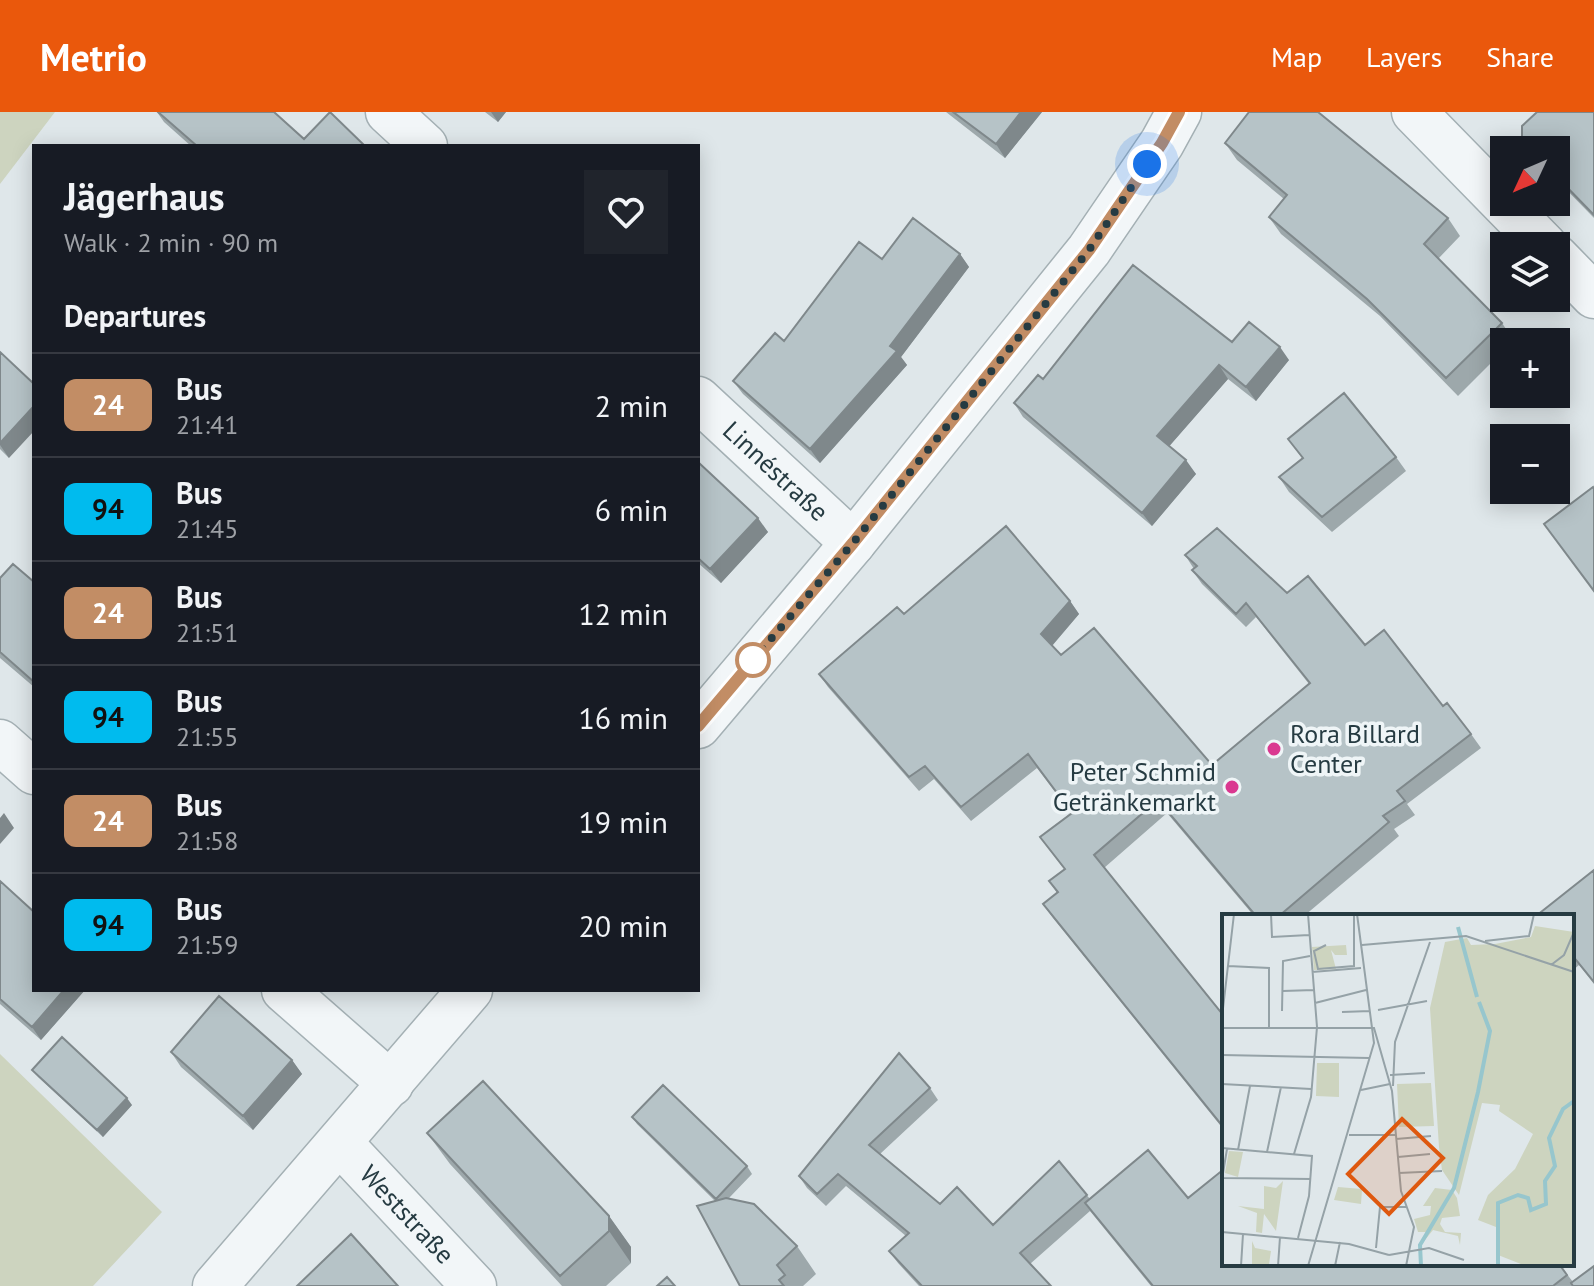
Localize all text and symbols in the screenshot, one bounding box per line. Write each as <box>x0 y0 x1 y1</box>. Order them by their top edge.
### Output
text: Metrio <box>40 32 147 81</box>
text: Map <box>1271 38 1322 75</box>
text: Layers <box>1366 38 1442 75</box>
text: Share <box>1486 38 1554 75</box>
north arrow <box>1490 136 1570 216</box>
map controls <box>1490 136 1570 504</box>
your location <box>1127 144 1167 184</box>
button: heart <box>584 170 668 254</box>
text: Jägerhaus <box>64 171 225 220</box>
text: Walk · 2 min · 90 m <box>64 226 278 259</box>
button: layers <box>1490 232 1570 312</box>
text: Departures <box>64 296 206 335</box>
button: + <box>1490 328 1570 408</box>
text: Bus <box>176 369 223 408</box>
text: 24 <box>92 386 124 423</box>
text: 2 min <box>595 386 668 425</box>
text: 21:41 <box>176 408 238 441</box>
street label: Linnéstraße <box>716 414 836 528</box>
button: − <box>1490 424 1570 504</box>
text: Bus <box>176 473 223 512</box>
text: 94 <box>92 490 124 527</box>
text: 6 min <box>595 490 668 529</box>
text: 21:45 <box>176 512 238 545</box>
text: Bus <box>176 577 223 616</box>
text: 24 <box>92 594 124 631</box>
text: 12 min <box>578 594 668 633</box>
text: 21:51 <box>176 616 238 649</box>
unlabelled marker <box>736 643 770 677</box>
text: Bus <box>176 681 223 720</box>
text: 94 <box>92 698 124 735</box>
text: 16 min <box>578 698 668 737</box>
place label: Rora Billard Center <box>1290 717 1420 780</box>
text: 21:55 <box>176 720 238 753</box>
marker: Rora Billard Center <box>1265 740 1283 758</box>
place label: Peter Schmid Getränkemarkt <box>1053 755 1216 818</box>
marker: Peter Schmid Getränkemarkt <box>1223 778 1241 796</box>
text: Bus <box>176 785 223 824</box>
text: 24 <box>92 802 124 839</box>
text: 19 min <box>578 802 668 841</box>
text: 21:58 <box>176 824 238 857</box>
text: Bus <box>176 889 223 928</box>
text: 94 <box>92 906 124 943</box>
text: 20 min <box>578 906 668 945</box>
inset map <box>1222 914 1574 1266</box>
text: 21:59 <box>176 928 238 961</box>
street label: Weststraße <box>353 1158 462 1271</box>

